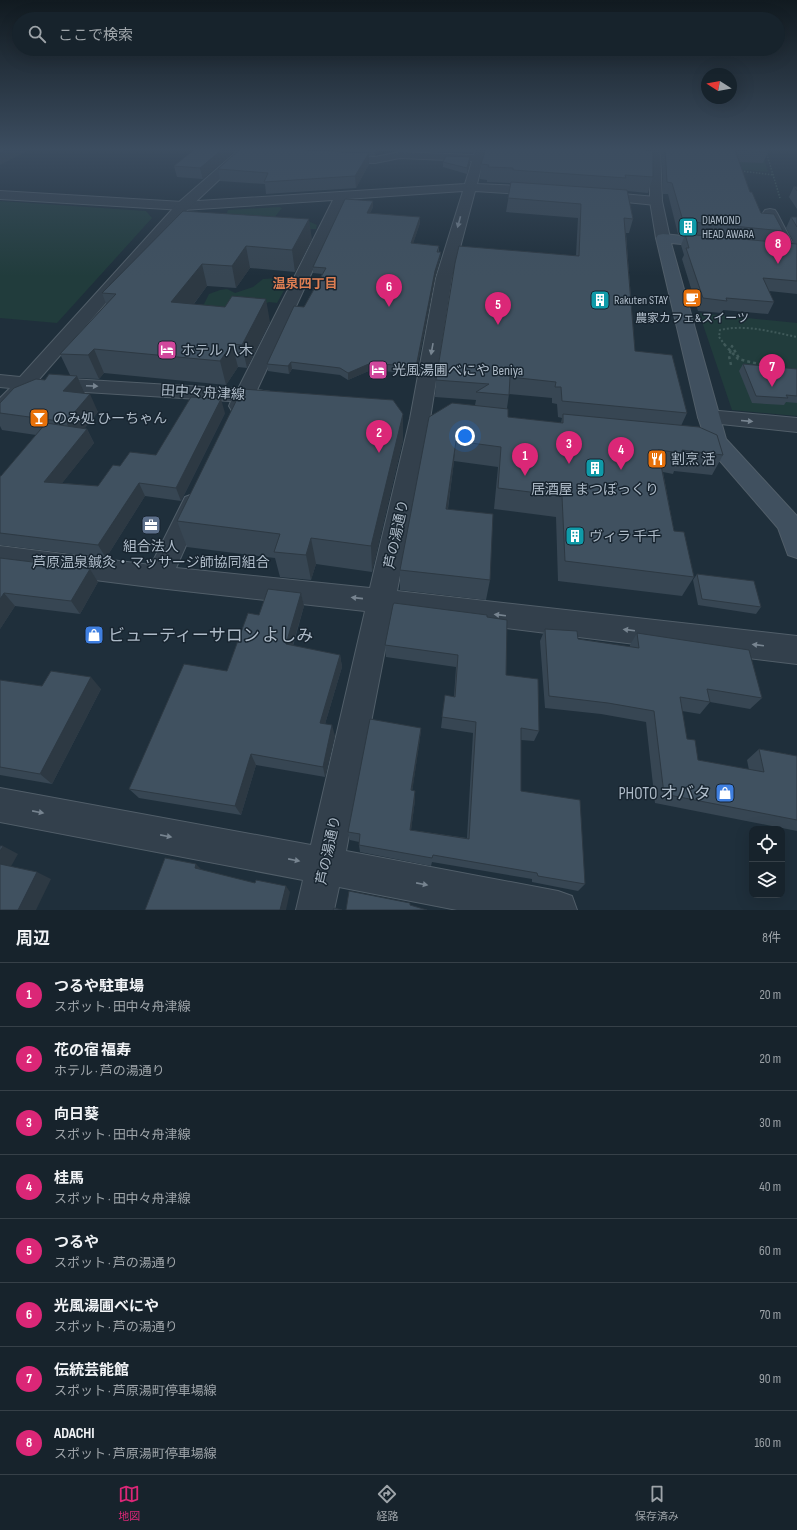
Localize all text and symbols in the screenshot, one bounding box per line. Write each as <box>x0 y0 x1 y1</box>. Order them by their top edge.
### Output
search box <box>12 12 785 56</box>
icon: search <box>26 23 48 45</box>
text: ここで検索 <box>58 26 133 45</box>
north arrow <box>701 68 737 104</box>
place label: DIAMOND HEAD AWARA <box>702 213 755 242</box>
building icon: DIAMOND HEAD AWARA <box>677 216 699 238</box>
one-way arrow <box>456 217 462 229</box>
pin: 8 <box>765 231 791 264</box>
pin: 6 <box>376 274 402 307</box>
district label: 温泉四丁目 <box>272 276 338 292</box>
cafe icon: 農家カフェ&スイーツ <box>681 287 703 309</box>
building icon: Rakuten STAY <box>589 289 611 311</box>
pin: 5 <box>485 292 511 325</box>
place label: Rakuten STAY <box>614 293 668 308</box>
place label: 農家カフェ&スイーツ <box>635 311 749 326</box>
hotel icon: ホテル 八木 <box>156 339 178 361</box>
place label: ホテル 八木 <box>181 342 253 359</box>
one-way arrow <box>429 343 435 355</box>
pin: 7 <box>759 354 785 387</box>
hotel icon: 光風湯圃べにや Beniya <box>367 359 389 381</box>
place label: 光風湯圃べにや Beniya <box>392 362 523 379</box>
street label: 田中々舟津線 <box>161 382 245 403</box>
one-way arrow <box>86 383 99 389</box>
bar icon: のみ処 ひーちゃん <box>28 407 50 429</box>
place label: のみ処 ひーちゃん <box>53 410 167 427</box>
one-way arrow <box>741 418 753 424</box>
pin: 2 <box>366 420 392 453</box>
your location <box>455 426 475 446</box>
pin: 3 <box>556 431 582 464</box>
pin: 4 <box>608 437 634 470</box>
pin: 1 <box>512 443 538 476</box>
restaurant icon: 割烹 活 <box>646 448 668 470</box>
place label: 割烹 活 <box>671 451 715 468</box>
building icon: 居酒屋 まつぼっくり <box>584 457 606 479</box>
place label: 居酒屋 まつぼっくり <box>531 481 659 498</box>
street label: 芦の湯通り <box>381 498 412 570</box>
office icon: 組合法人 芦原温泉鍼灸・マッサージ師協同組合 <box>140 514 162 536</box>
building icon: ヴィラ 千千 <box>564 525 586 547</box>
place label: ヴィラ 千千 <box>589 528 661 545</box>
place label: 組合法人 芦原温泉鍼灸・マッサージ師協同組合 <box>32 538 270 571</box>
one-way arrow <box>351 595 363 601</box>
one-way arrow <box>494 612 506 618</box>
shop icon: ビューティーサロン よしみ <box>83 624 105 646</box>
place label: ビューティーサロン よしみ <box>108 626 313 646</box>
one-way arrow <box>623 627 635 633</box>
one-way arrow <box>752 642 764 648</box>
shop icon: PHOTO オバタ <box>714 782 736 804</box>
place label: PHOTO オバタ <box>618 784 711 804</box>
one-way arrow <box>32 809 44 815</box>
street label: 芦の湯通り <box>313 814 344 886</box>
map controls <box>749 826 785 898</box>
button: locate <box>749 826 785 862</box>
one-way arrow <box>160 833 172 839</box>
one-way arrow <box>288 858 300 864</box>
button: layers <box>749 862 785 898</box>
one-way arrow <box>415 882 428 888</box>
text: 周辺 <box>16 929 50 949</box>
text: 8件 <box>762 930 781 946</box>
text: つるや駐車場 <box>54 977 144 996</box>
text: 1 <box>26 987 32 1003</box>
text: 20 m <box>759 987 781 1003</box>
text: スポット · 田中々舟津線 <box>54 999 191 1015</box>
text: 花の宿 福寿 <box>54 1041 131 1060</box>
text: 2 <box>26 1051 32 1067</box>
text: 20 m <box>759 1051 781 1067</box>
text: ホテル · 芦の湯通り <box>54 1063 165 1079</box>
text: 向日葵 <box>54 1105 99 1124</box>
text: 3 <box>26 1115 32 1131</box>
text: 30 m <box>759 1115 781 1131</box>
text: スポット · 田中々舟津線 <box>54 1127 191 1143</box>
text: 桂馬 <box>54 1169 84 1188</box>
text: 4 <box>26 1179 32 1195</box>
text: 40 m <box>759 1179 781 1195</box>
text: スポット · 田中々舟津線 <box>54 1191 191 1207</box>
text: つるや <box>54 1233 99 1252</box>
text: 5 <box>26 1243 32 1259</box>
text: 60 m <box>759 1243 781 1259</box>
text: スポット · 芦の湯通り <box>54 1255 178 1271</box>
text: 光風湯圃べにや <box>54 1297 159 1316</box>
text: 6 <box>26 1307 32 1323</box>
text: 70 m <box>760 1307 781 1323</box>
text: スポット · 芦の湯通り <box>54 1319 178 1335</box>
text: 伝統芸能館 <box>54 1361 129 1380</box>
text: 7 <box>26 1371 32 1387</box>
text: 90 m <box>759 1371 781 1387</box>
text: スポット · 芦原湯町停車場線 <box>54 1383 217 1399</box>
text: ADACHI <box>54 1424 95 1443</box>
text: 8 <box>26 1435 32 1451</box>
text: 160 m <box>755 1435 781 1451</box>
text: スポット · 芦原湯町停車場線 <box>54 1446 217 1462</box>
tab: 地図 <box>118 1483 140 1523</box>
tab: 経路 <box>376 1483 398 1523</box>
tab: 保存済み <box>635 1483 679 1523</box>

